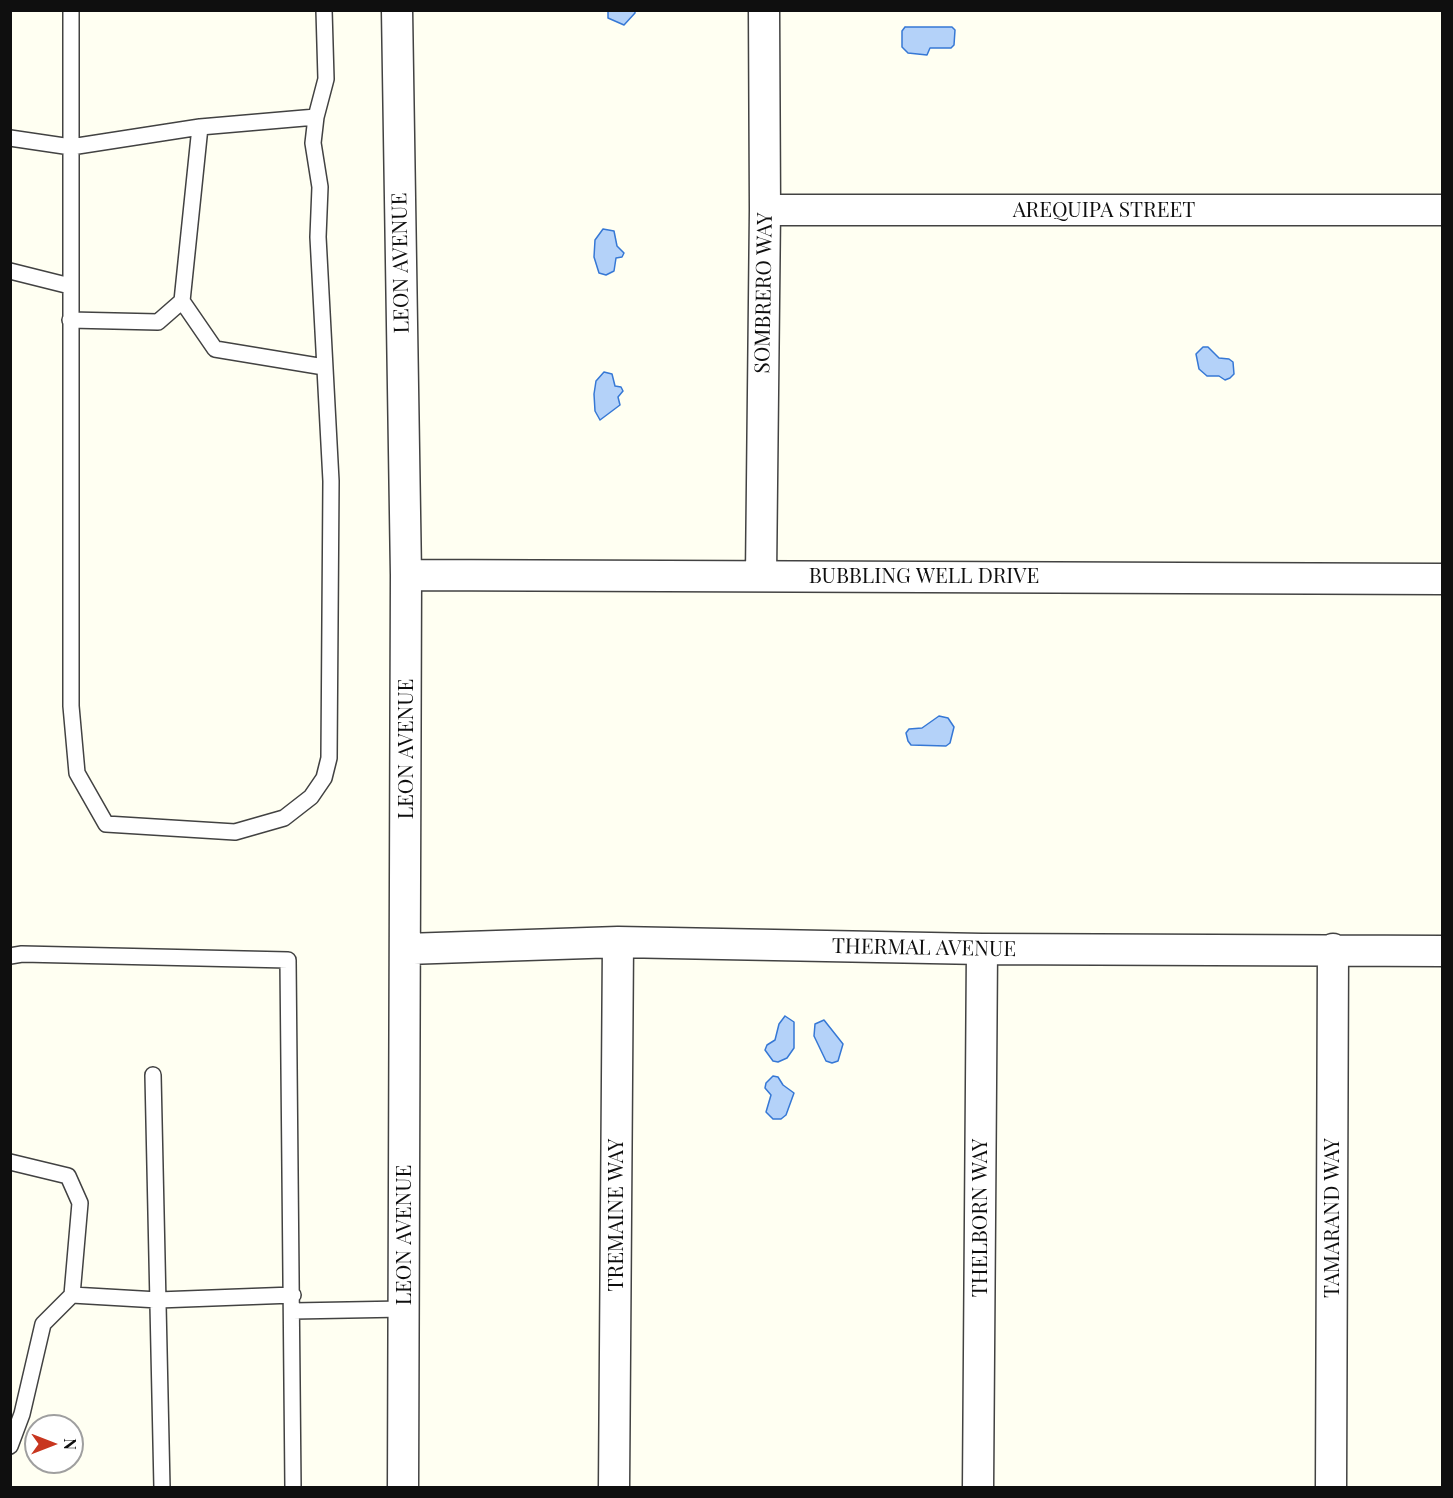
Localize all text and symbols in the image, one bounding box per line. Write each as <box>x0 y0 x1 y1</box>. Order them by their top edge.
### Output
street label: LEON AVENUE <box>387 192 415 334</box>
street label: AREQUIPA STREET <box>1013 197 1195 223</box>
street label: SOMBRERO WAY <box>750 212 778 374</box>
street label: BUBBLING WELL DRIVE <box>809 563 1039 589</box>
street label: LEON AVENUE <box>393 679 419 819</box>
street label: THERMAL AVENUE <box>832 934 1016 962</box>
street label: TAMARAND WAY <box>1319 1138 1345 1298</box>
street label: TREMAINE WAY <box>603 1139 629 1291</box>
street label: THELBORN WAY <box>967 1139 993 1297</box>
street label: LEON AVENUE <box>391 1165 417 1305</box>
north arrow <box>24 1414 84 1474</box>
text: N <box>60 1438 81 1450</box>

